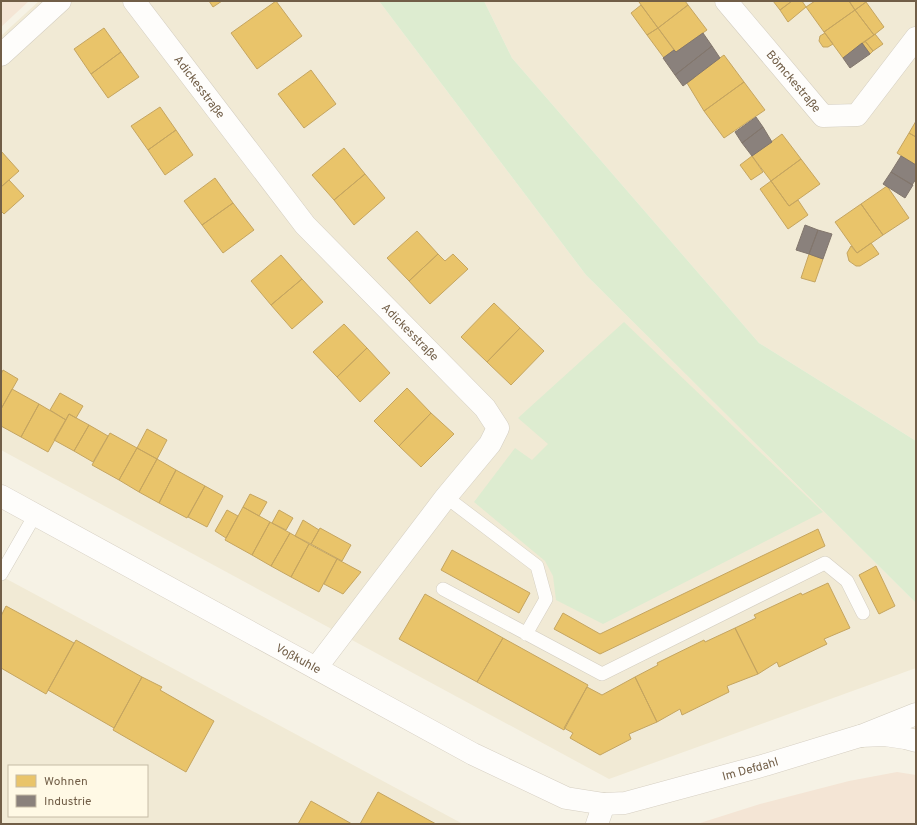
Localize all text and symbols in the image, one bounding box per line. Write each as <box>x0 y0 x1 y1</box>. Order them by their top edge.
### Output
street label: Bömckestraße <box>762 47 824 116</box>
street label: Adickesstraße <box>170 53 228 122</box>
street label: Adickesstraße <box>378 300 442 365</box>
street label: Voßkuhle <box>272 641 324 678</box>
street label: Im Defdahl <box>721 754 780 785</box>
legend <box>8 765 148 817</box>
text: Wohnen <box>44 774 88 790</box>
text: Industrie <box>44 794 92 810</box>

